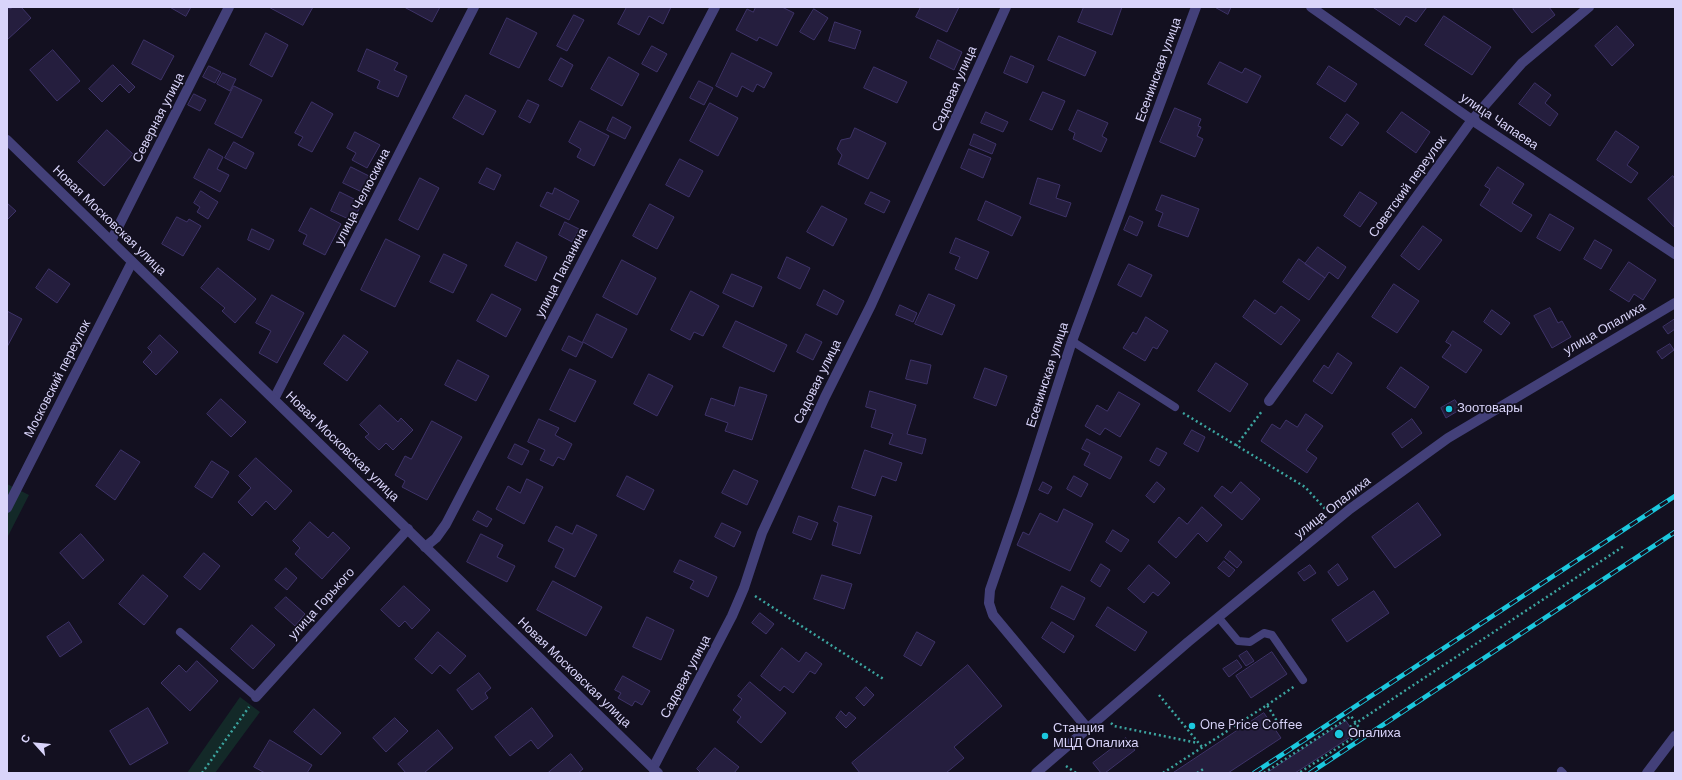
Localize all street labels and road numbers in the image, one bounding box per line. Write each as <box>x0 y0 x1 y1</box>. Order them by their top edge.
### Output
street label: Есенинская улица <box>1133 16 1185 124</box>
street label: Садовая улица <box>929 44 981 134</box>
street label: Северная улица <box>130 71 188 165</box>
street label: улица Чапаева <box>1457 90 1541 154</box>
street label: Советский переулок <box>1366 133 1450 241</box>
street label: улица Челюскина <box>332 146 394 248</box>
street label: Новая Московская улица <box>49 163 169 279</box>
street label: улица Папанина <box>533 225 591 321</box>
street label: улица Опалиха <box>1561 299 1649 359</box>
street label: Московский переулок <box>22 317 94 441</box>
street label: Есенинская улица <box>1024 320 1072 430</box>
street label: Садовая улица <box>791 337 845 427</box>
street label: Новая Московская улица <box>282 389 402 505</box>
street label: улица Опалиха <box>1292 474 1374 542</box>
street label: улица Горького <box>286 565 358 643</box>
street label: Новая Московская улица <box>514 615 634 731</box>
street label: Садовая улица <box>658 633 714 721</box>

